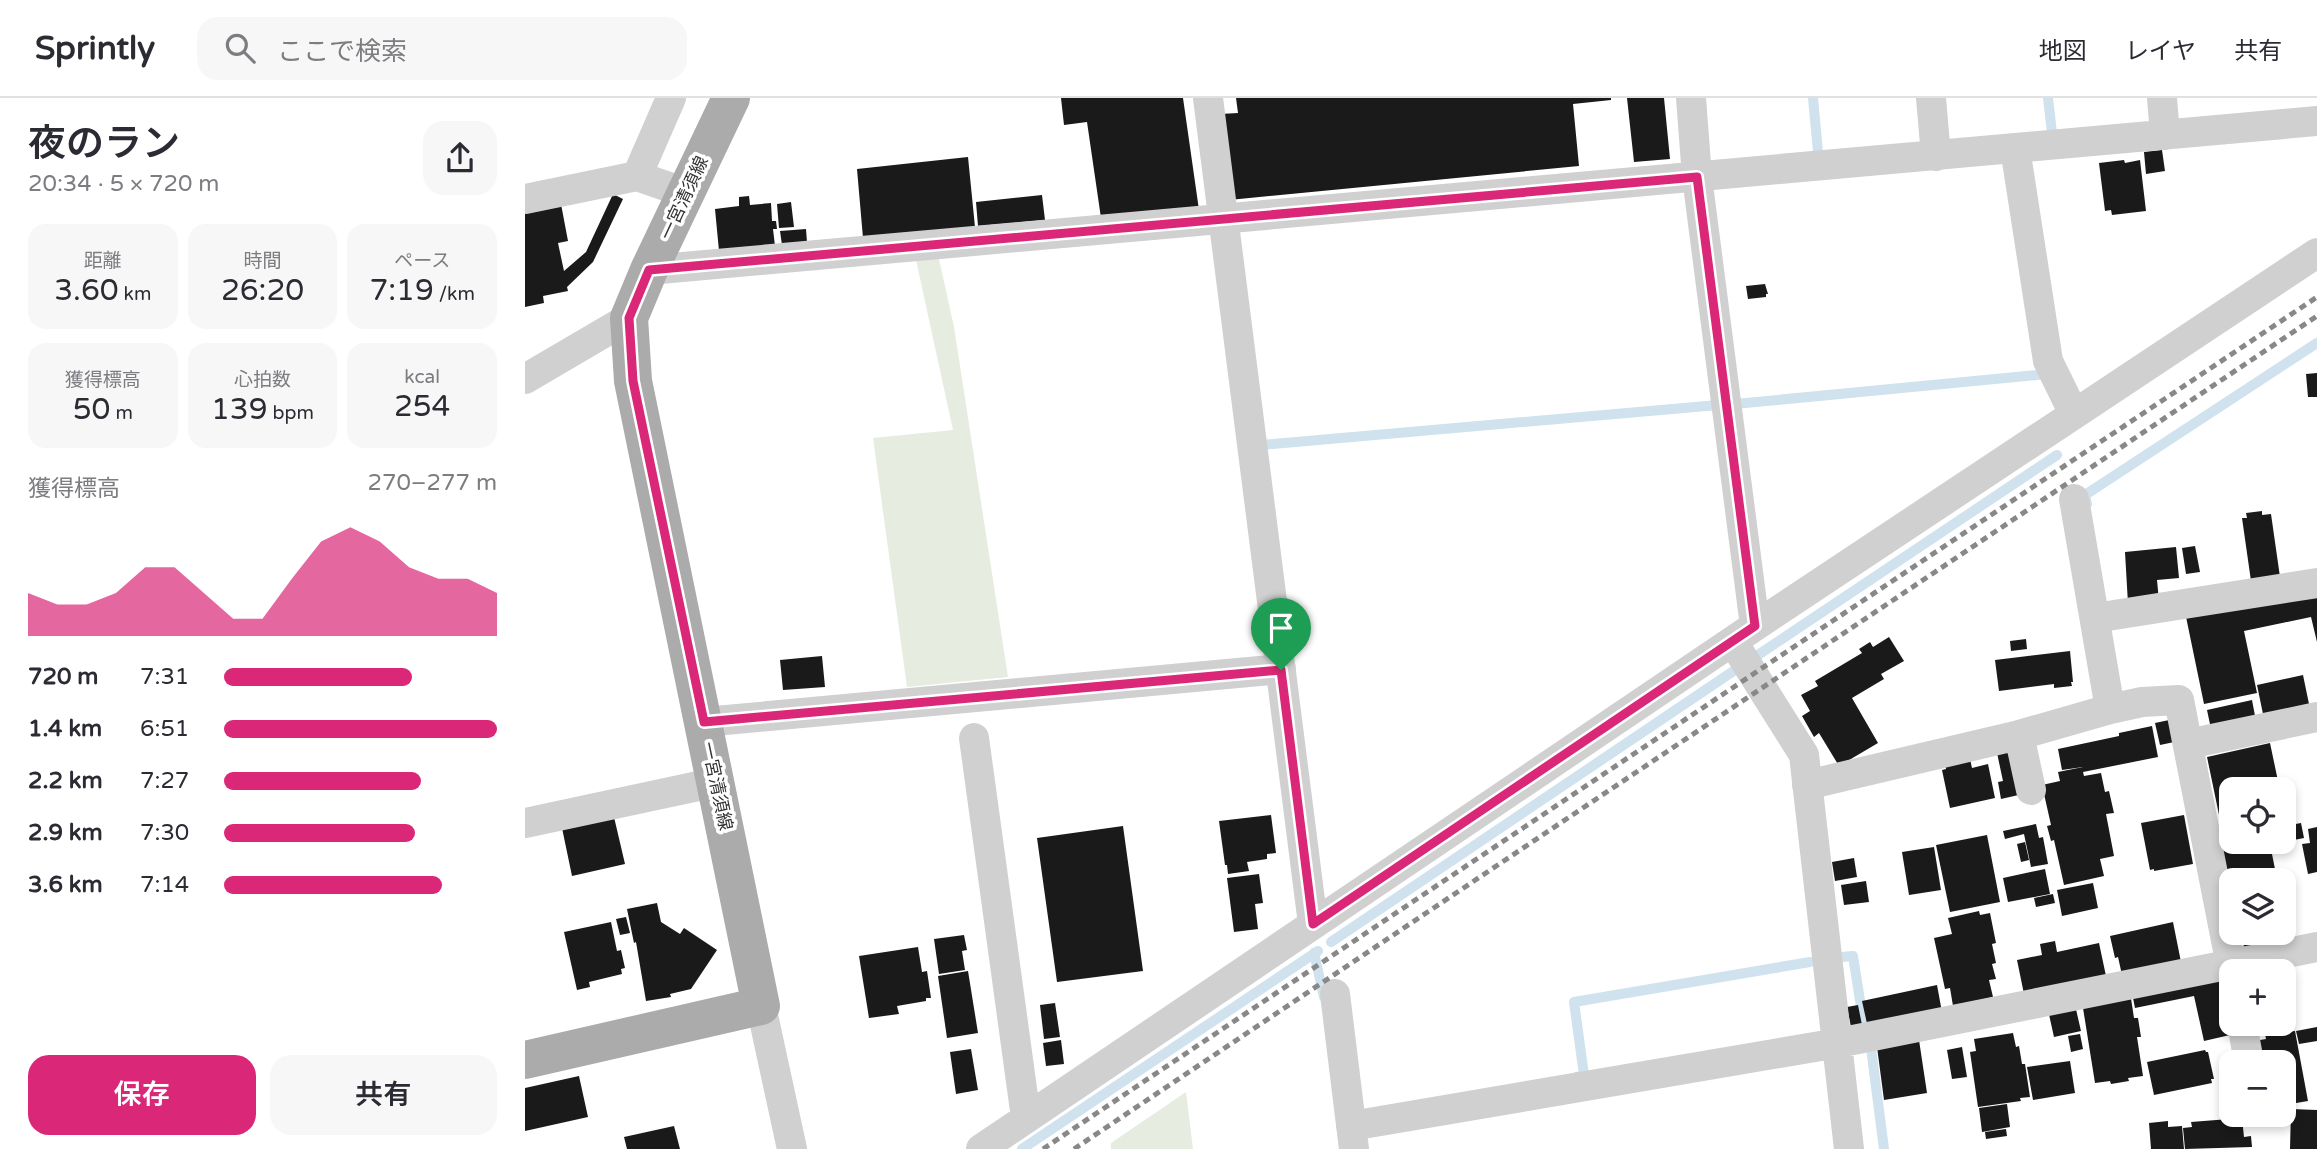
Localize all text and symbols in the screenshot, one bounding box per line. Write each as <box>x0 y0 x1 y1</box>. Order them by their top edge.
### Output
search box <box>197 17 687 80</box>
text: Sprintly <box>35 29 155 68</box>
icon: search <box>221 29 259 67</box>
text: ここで検索 <box>277 36 407 67</box>
text: 地図 <box>2039 37 2087 66</box>
text: レイヤ <box>2125 37 2196 66</box>
text: 共有 <box>2234 37 2282 66</box>
text: 夜のラン <box>28 121 180 167</box>
button: share <box>423 121 497 195</box>
street label: 一宮清須線 <box>655 153 713 243</box>
text: 20:34 · 5 × 720 m <box>28 170 219 198</box>
text: 距離 <box>84 250 122 272</box>
text: 時間 <box>243 250 282 272</box>
text: ペース <box>394 250 450 272</box>
text: 3.60 <box>54 272 119 309</box>
text: 26:20 <box>221 272 304 309</box>
text: 7:19 <box>369 272 434 309</box>
text: km <box>119 283 151 305</box>
text: /km <box>434 283 475 305</box>
text: kcal <box>404 366 440 388</box>
text: 獲得標高 <box>65 369 141 391</box>
text: 心拍数 <box>234 369 291 391</box>
text: 254 <box>394 388 450 425</box>
text: 50 <box>73 391 110 428</box>
text: 139 <box>211 391 268 428</box>
text: m <box>110 402 133 424</box>
text: bpm <box>268 402 314 424</box>
text: 270–277 m <box>368 469 497 497</box>
text: 獲得標高 <box>28 475 120 503</box>
pin <box>1251 598 1311 670</box>
icon: arrive <box>1262 609 1300 647</box>
text: 720 m <box>28 663 98 691</box>
text: 7:31 <box>140 663 189 691</box>
text: 1.4 km <box>28 715 102 743</box>
text: 6:51 <box>140 715 189 743</box>
street label: 一宮清須線 <box>697 740 737 832</box>
text: 2.2 km <box>28 767 103 795</box>
text: 7:27 <box>140 767 189 795</box>
map controls <box>2219 777 2296 1127</box>
button: locate <box>2219 777 2296 854</box>
text: 2.9 km <box>28 819 103 847</box>
text: 7:30 <box>140 819 189 847</box>
button: layers <box>2219 868 2296 945</box>
text: 3.6 km <box>28 871 103 899</box>
text: 7:14 <box>140 871 189 899</box>
button: + <box>2219 959 2296 1036</box>
button: − <box>2219 1050 2296 1127</box>
button: 保存 <box>28 1055 256 1135</box>
button: 共有 <box>270 1055 497 1135</box>

